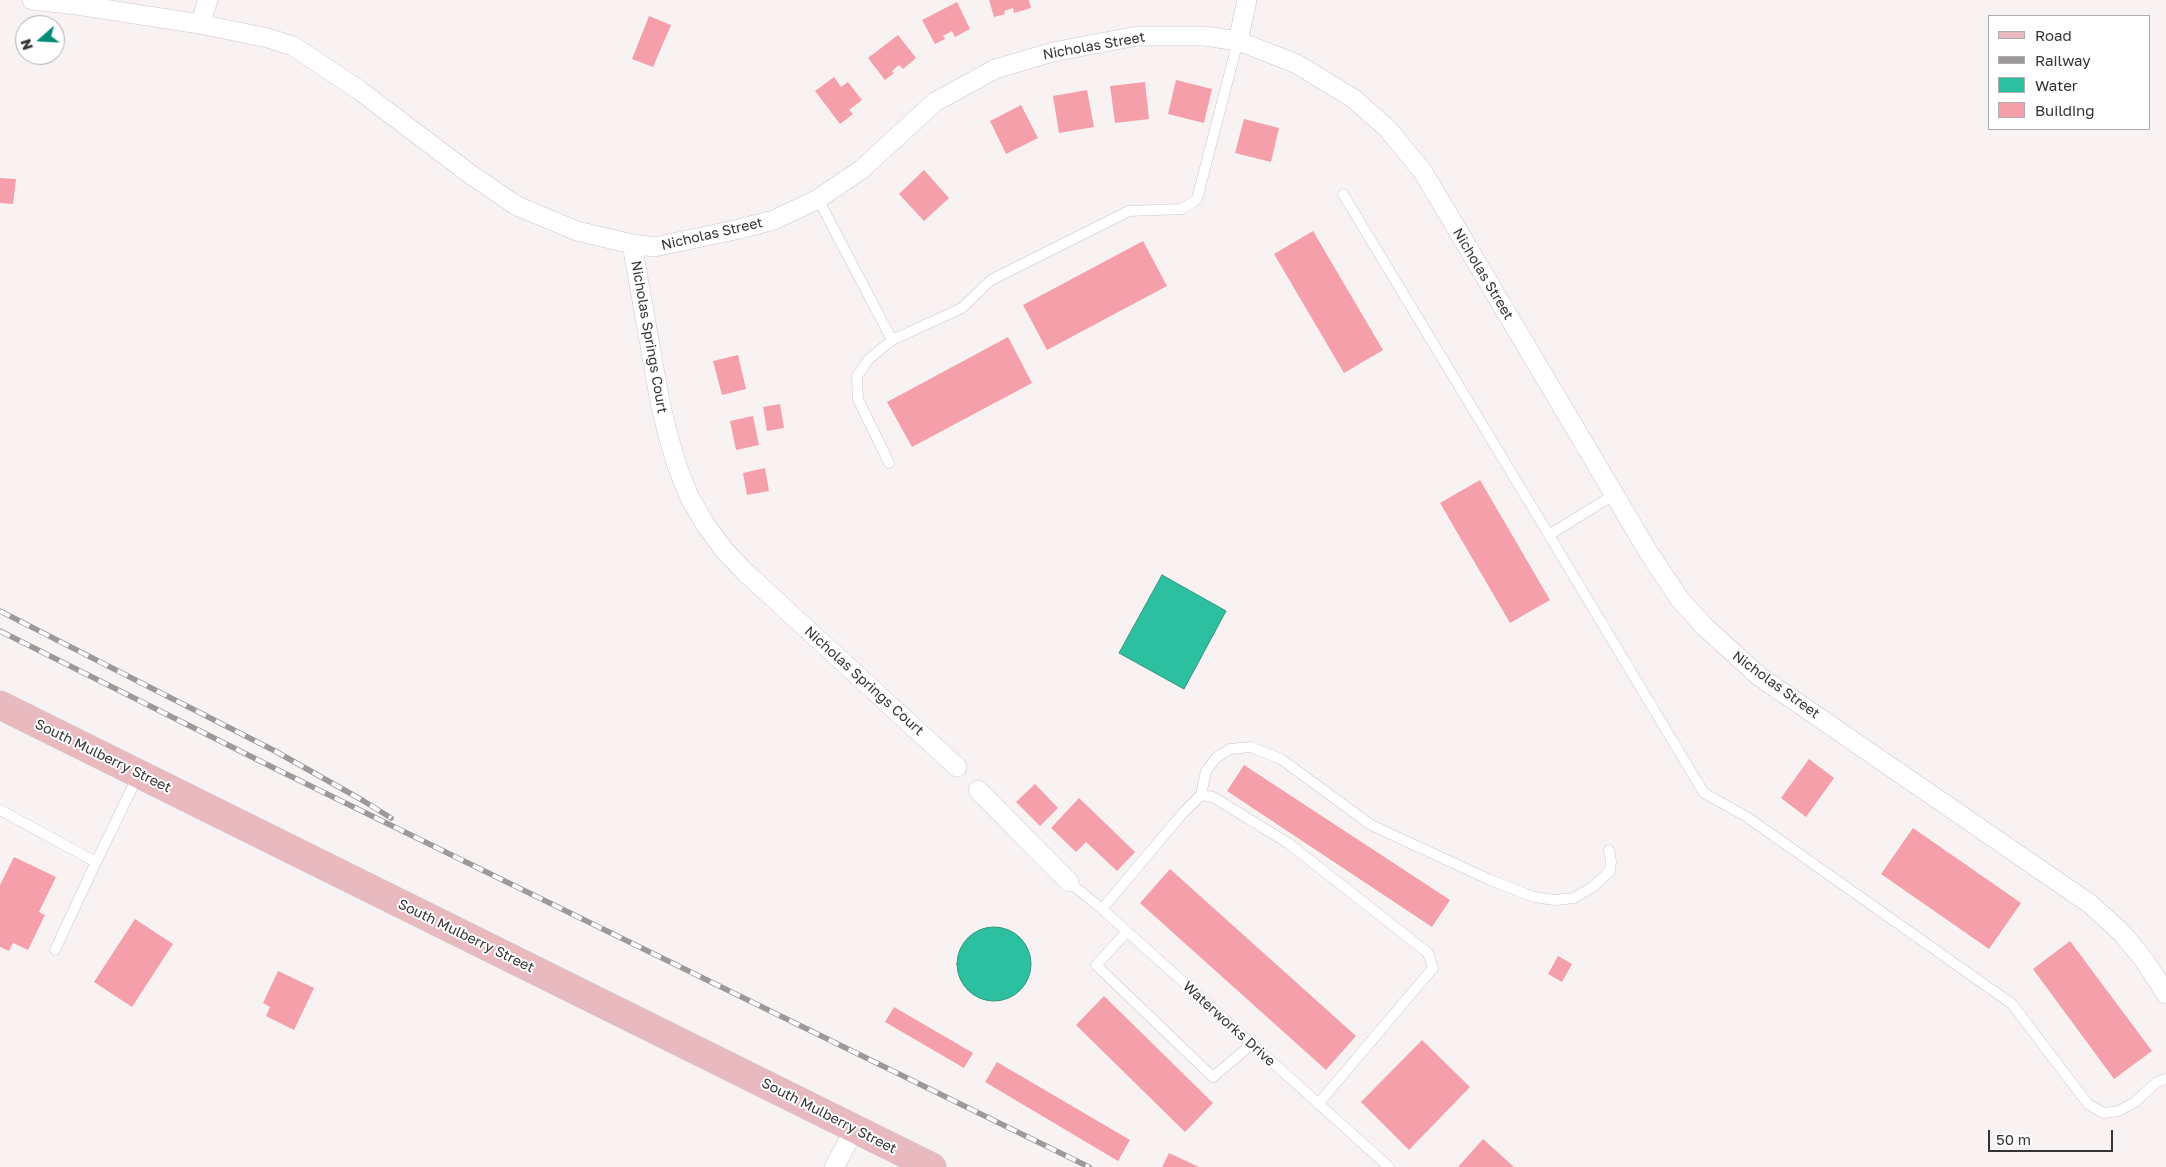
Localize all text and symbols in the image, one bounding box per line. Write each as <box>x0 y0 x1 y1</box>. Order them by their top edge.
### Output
north arrow <box>15 15 65 65</box>
legend <box>1988 15 2151 130</box>
text: Road <box>2035 26 2072 44</box>
street label: Nicholas Street <box>1041 29 1147 63</box>
text: N <box>17 37 36 53</box>
text: Railway <box>2035 51 2091 69</box>
text: Water <box>2035 76 2078 94</box>
text: Building <box>2035 101 2095 119</box>
street label: Nicholas Street <box>660 214 764 254</box>
street label: Nicholas Street <box>1449 225 1517 323</box>
street label: Nicholas Springs Court <box>627 259 671 415</box>
street label: Nicholas Springs Court <box>801 623 927 739</box>
street label: Nicholas Street <box>1729 648 1823 722</box>
street label: South Mulberry Street <box>32 716 174 796</box>
street label: South Mulberry Street <box>395 896 537 976</box>
street label: Waterworks Drive <box>1179 978 1279 1070</box>
street label: South Mulberry Street <box>759 1075 899 1157</box>
scale bar <box>1991 1120 2116 1152</box>
text: 50 m <box>1996 1130 2031 1148</box>

